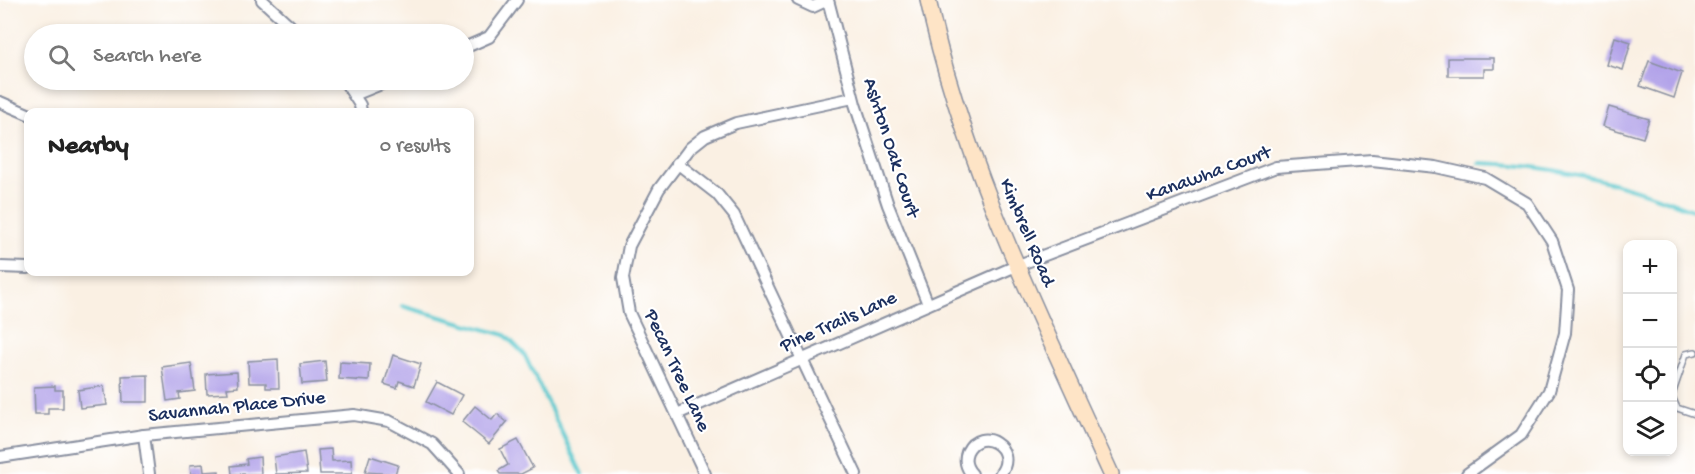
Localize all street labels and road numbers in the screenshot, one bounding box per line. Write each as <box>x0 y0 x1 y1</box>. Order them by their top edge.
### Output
street label: Ashton Oak Court <box>857 75 924 222</box>
street label: Kanawha Court <box>1144 141 1276 208</box>
street label: Kimbrell Road <box>993 176 1060 292</box>
street label: Pine Trails Lane <box>776 287 901 359</box>
street label: Pecan Tree Lane <box>637 305 715 436</box>
street label: Savannah Place Drive <box>147 387 327 429</box>

